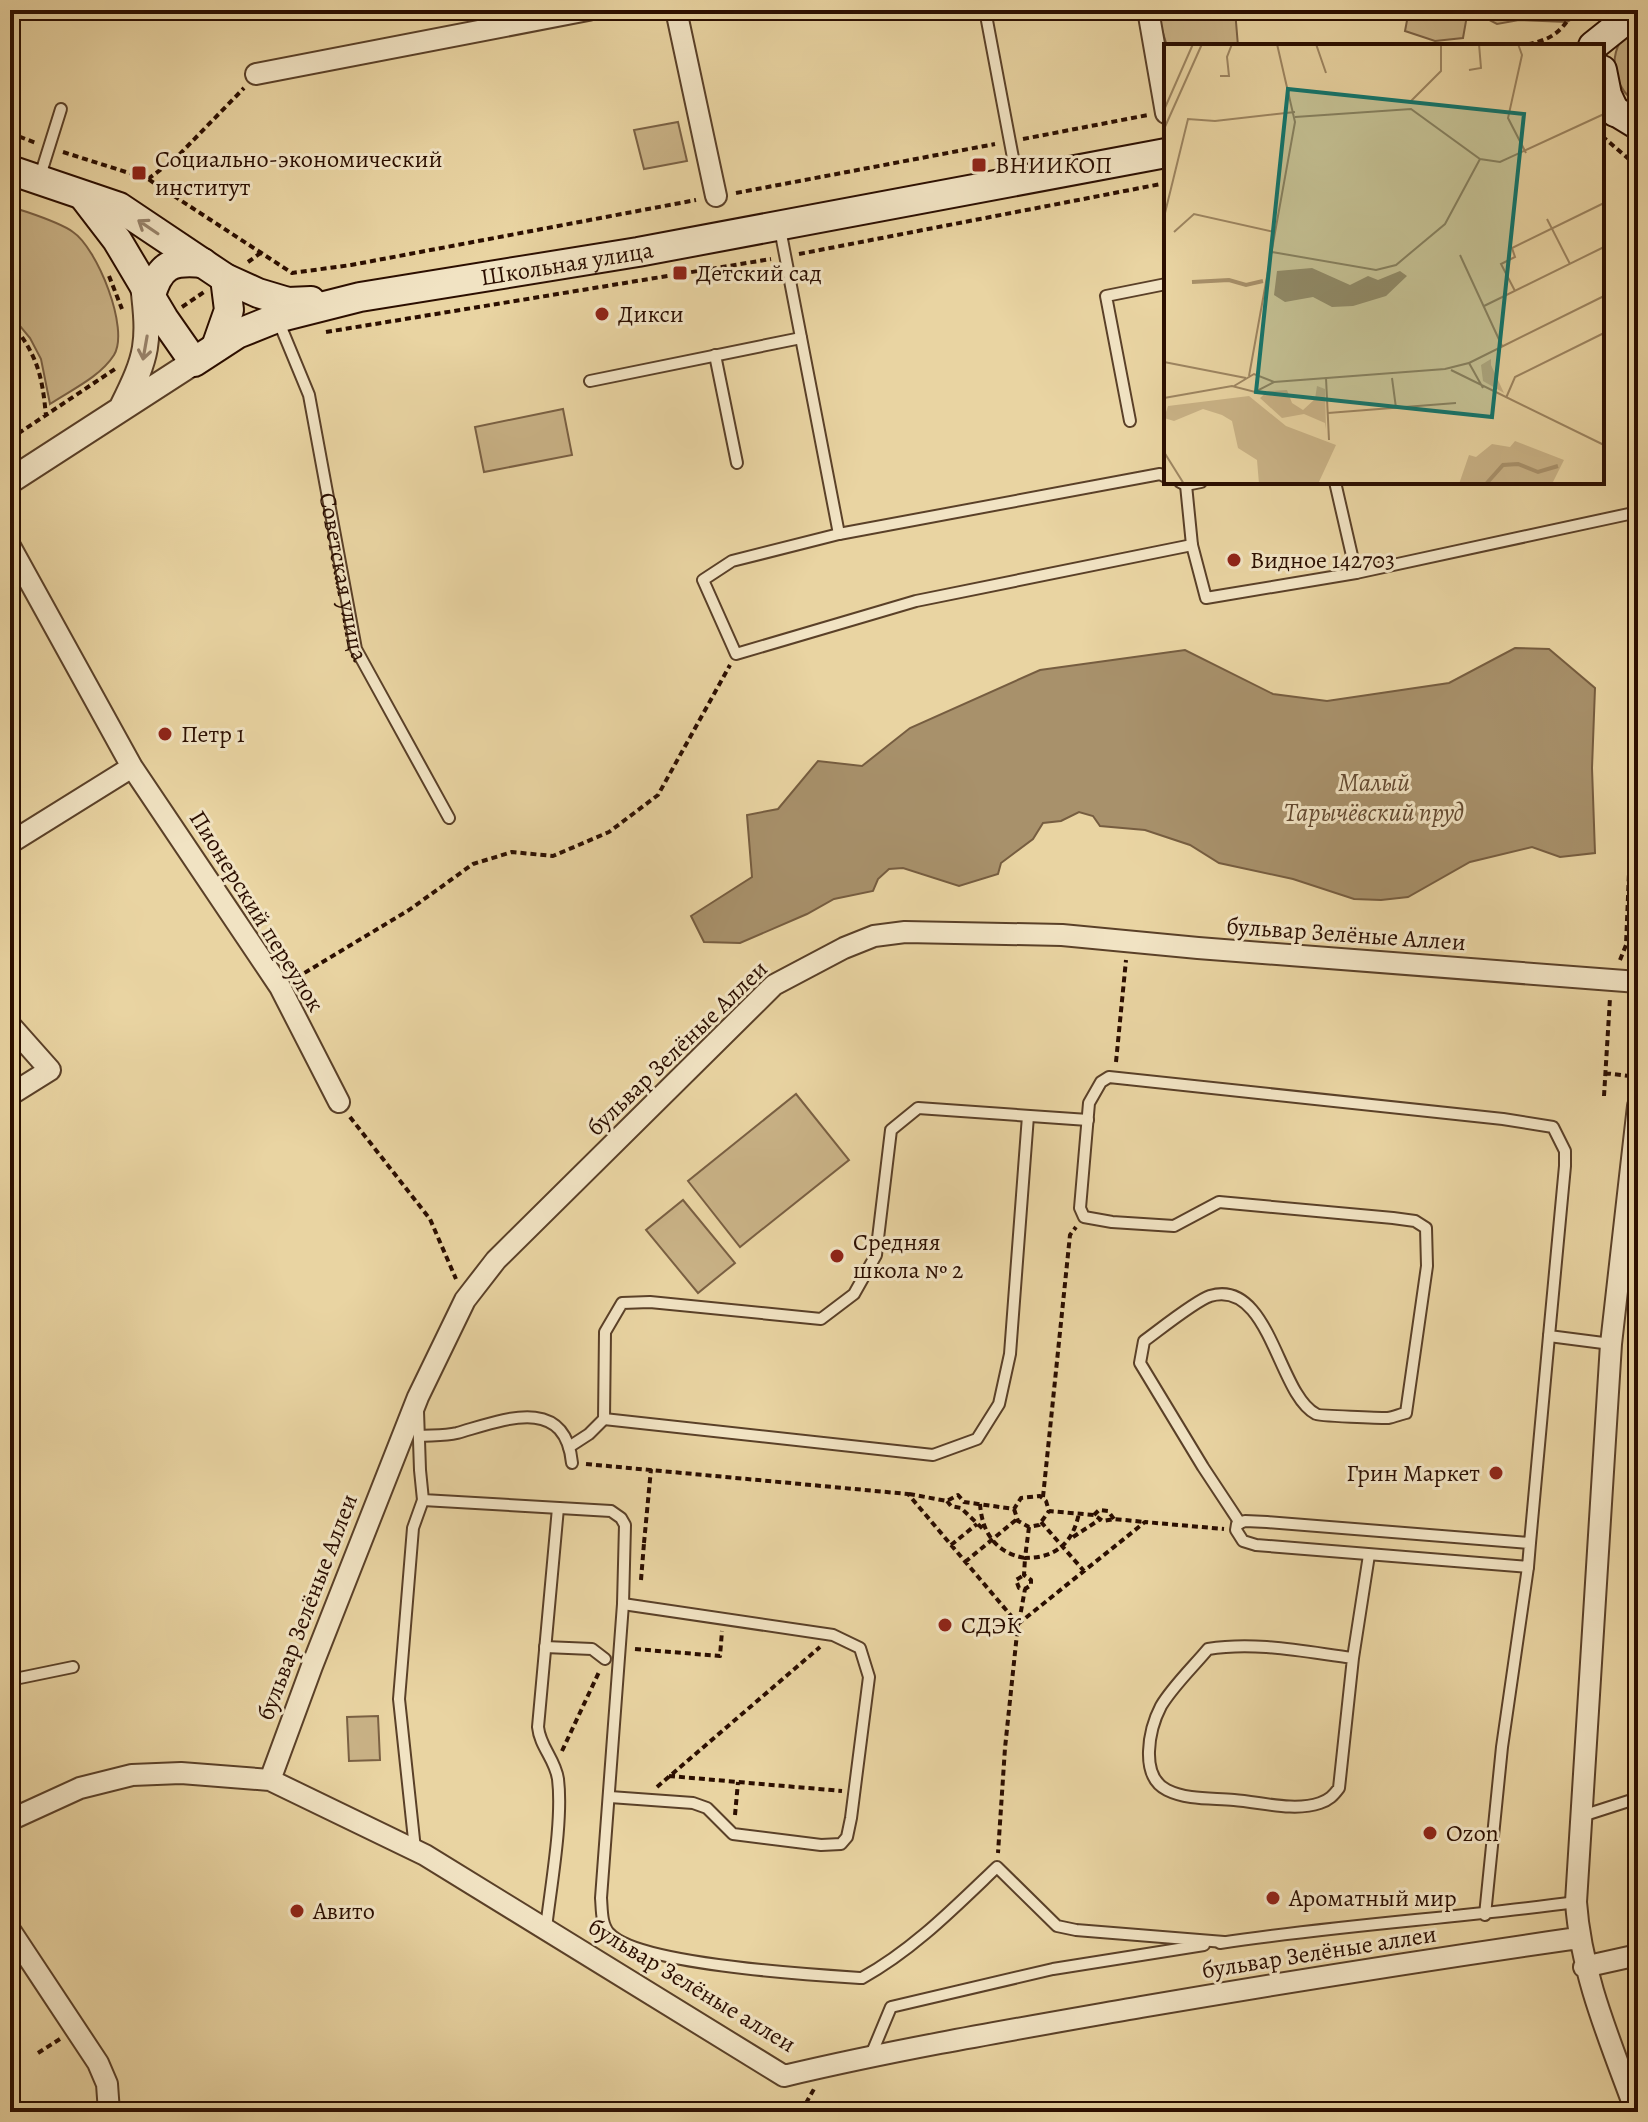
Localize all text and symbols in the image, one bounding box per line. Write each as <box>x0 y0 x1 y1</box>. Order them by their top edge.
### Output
inset map <box>1164 44 1604 484</box>
place label: Социально-экономический институт <box>155 143 443 203</box>
place label: ВНИИКОП <box>995 149 1112 181</box>
marker: ВНИИКОП <box>970 156 988 174</box>
marker: Социально-экономический институт <box>130 164 148 182</box>
one-way arrow <box>138 219 160 235</box>
street label: Школьная улица <box>478 233 656 293</box>
place label: Детский сад <box>696 257 822 289</box>
marker: Детский сад <box>671 264 689 282</box>
place label: Дикси <box>618 298 684 330</box>
marker: Дикси <box>593 305 611 323</box>
one-way arrow <box>137 334 152 360</box>
street label: Советская улица <box>311 490 376 667</box>
place label: Видное 142703 <box>1250 544 1395 576</box>
marker: Видное 142703 <box>1225 551 1243 569</box>
place label: Петр 1 <box>181 718 245 750</box>
marker: Петр 1 <box>156 725 174 743</box>
water label: Малый Тарычёвский пруд <box>1284 765 1464 830</box>
street label: Пионерский переулок <box>182 804 332 1018</box>
street label: бульвар Зелёные Аллеи <box>1225 910 1467 958</box>
street label: бульвар Зелёные Аллеи <box>580 953 774 1143</box>
place label: Средняя школа № 2 <box>853 1226 964 1286</box>
marker: Средняя школа № 2 <box>828 1247 846 1265</box>
place label: Грин Маркет <box>1346 1457 1480 1489</box>
marker: Грин Маркет <box>1487 1464 1505 1482</box>
street label: бульвар Зелёные Аллеи <box>249 1489 365 1725</box>
place label: СДЭК <box>961 1609 1022 1641</box>
marker: СДЭК <box>936 1616 954 1634</box>
place label: Ozon <box>1446 1817 1499 1849</box>
marker: Ozon <box>1421 1824 1439 1842</box>
place label: Ароматный мир <box>1288 1882 1457 1914</box>
marker: Ароматный мир <box>1264 1889 1282 1907</box>
place label: Авито <box>312 1895 375 1927</box>
marker: Авито <box>288 1902 306 1920</box>
street label: бульвар Зелёные аллеи <box>582 1910 802 2060</box>
street label: бульвар Зелёные аллеи <box>1199 1918 1439 1986</box>

